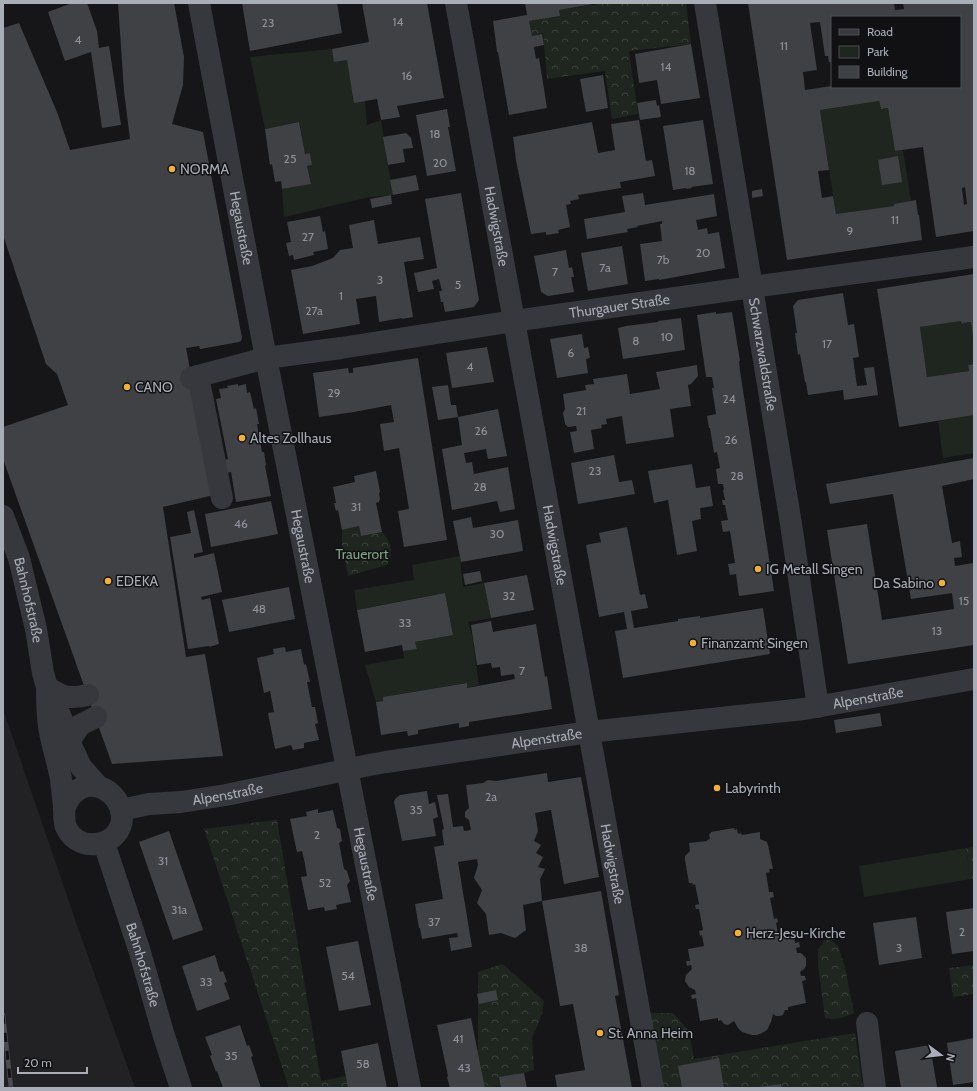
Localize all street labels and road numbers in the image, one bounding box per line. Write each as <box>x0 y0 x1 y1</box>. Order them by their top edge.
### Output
street label: Hadwigstraße <box>481 185 513 268</box>
street label: Hegaustraße <box>226 190 257 266</box>
street label: Thurgauer Straße <box>568 290 671 322</box>
street label: Schwarzwaldstraße <box>745 296 781 412</box>
street label: Hadwigstraße <box>539 504 571 587</box>
street label: Hegaustraße <box>287 508 319 584</box>
street label: Bahnhofstraße <box>10 555 47 644</box>
street label: Alpenstraße <box>831 683 905 713</box>
street label: Alpenstraße <box>510 724 583 752</box>
street label: Alpenstraße <box>191 778 265 809</box>
street label: Hadwigstraße <box>597 822 629 905</box>
street label: Hegaustraße <box>350 826 382 902</box>
street label: Bahnhofstraße <box>122 920 164 1009</box>

